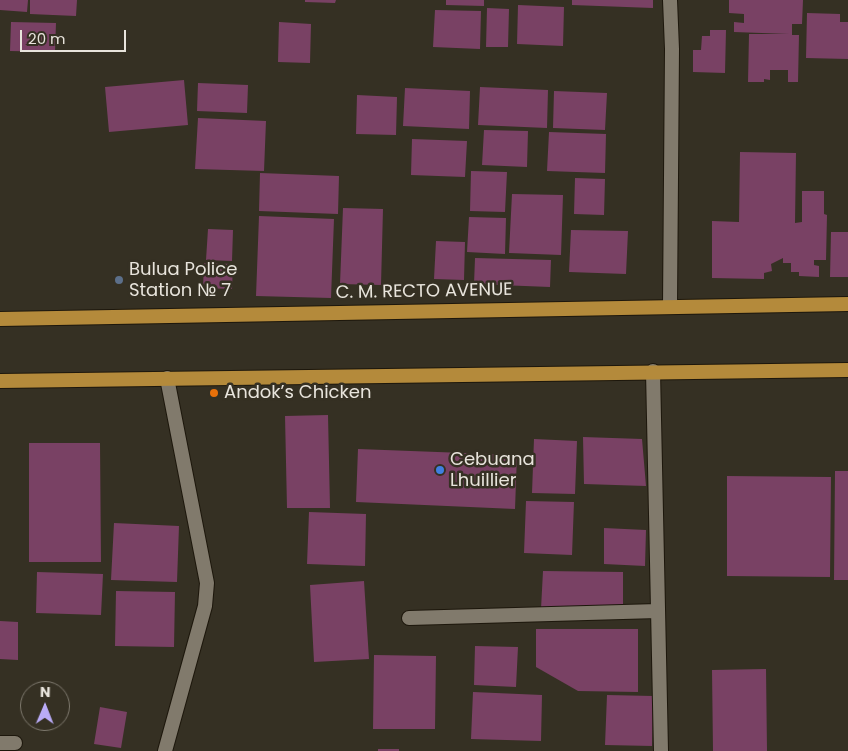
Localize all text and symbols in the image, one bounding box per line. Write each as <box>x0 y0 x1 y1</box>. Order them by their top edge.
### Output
scale bar <box>22 20 129 52</box>
text: 20 m <box>28 28 66 49</box>
place label: Bulua Police Station № 7 <box>129 259 237 302</box>
marker: Bulua Police Station № 7 <box>113 274 125 286</box>
street label: C. M. RECTO AVENUE <box>335 280 513 304</box>
place label: Andok’s Chicken <box>224 382 371 404</box>
marker: Andok’s Chicken <box>208 387 220 399</box>
place label: Cebuana Lhuillier <box>450 449 535 492</box>
marker: Cebuana Lhuillier <box>434 464 446 476</box>
north arrow <box>20 681 70 731</box>
text: N <box>40 682 51 702</box>

